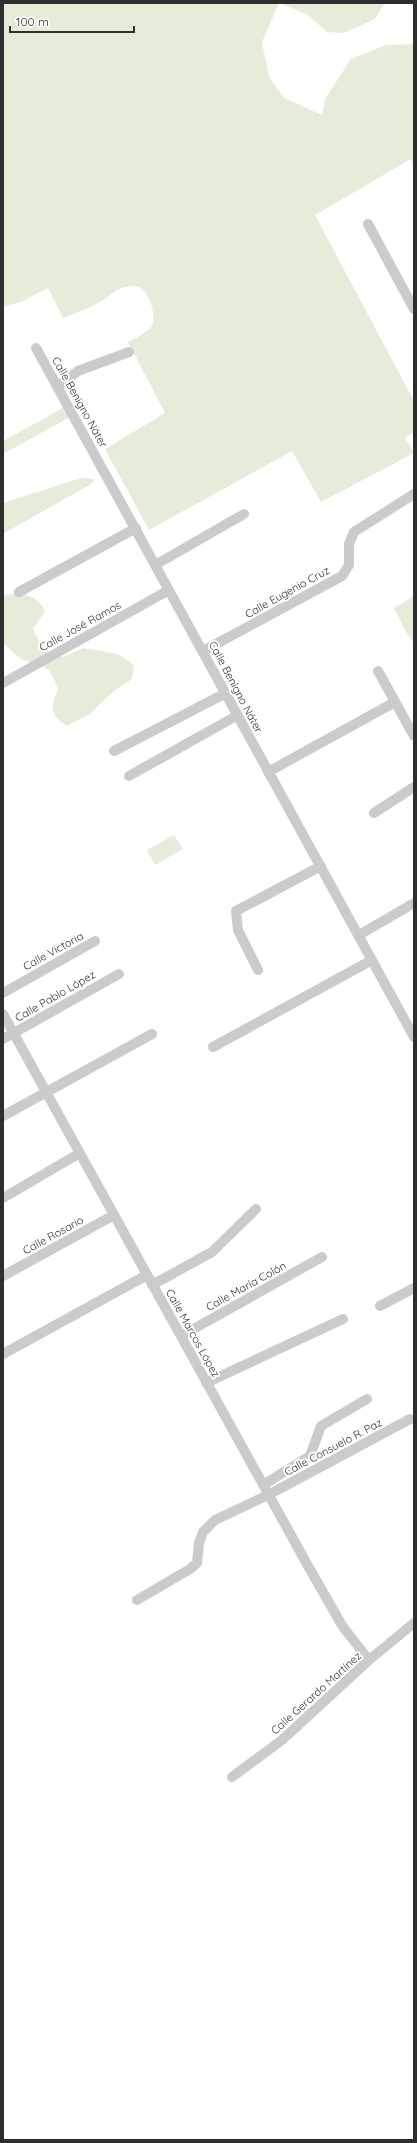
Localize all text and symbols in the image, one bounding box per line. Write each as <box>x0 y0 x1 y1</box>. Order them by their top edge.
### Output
scale bar <box>10 8 134 34</box>
text: 100 m <box>16 14 49 29</box>
street label: Calle Benigno Náter <box>49 354 111 451</box>
street label: Calle Eugenio Cruz <box>242 563 332 621</box>
street label: Calle José Ramos <box>37 598 123 654</box>
street label: Calle Benigno Náter <box>206 639 266 736</box>
street label: Calle Victoria <box>20 929 86 973</box>
street label: Calle Pablo López <box>12 967 98 1025</box>
street label: Calle Rosario <box>20 1212 86 1257</box>
street label: Calle María Colón <box>204 1258 288 1314</box>
street label: Calle Marcos López <box>163 1286 223 1380</box>
street label: Calle Consuelo R. Paz <box>282 1415 384 1479</box>
street label: Calle Gerardo Martínez <box>268 1649 364 1737</box>

